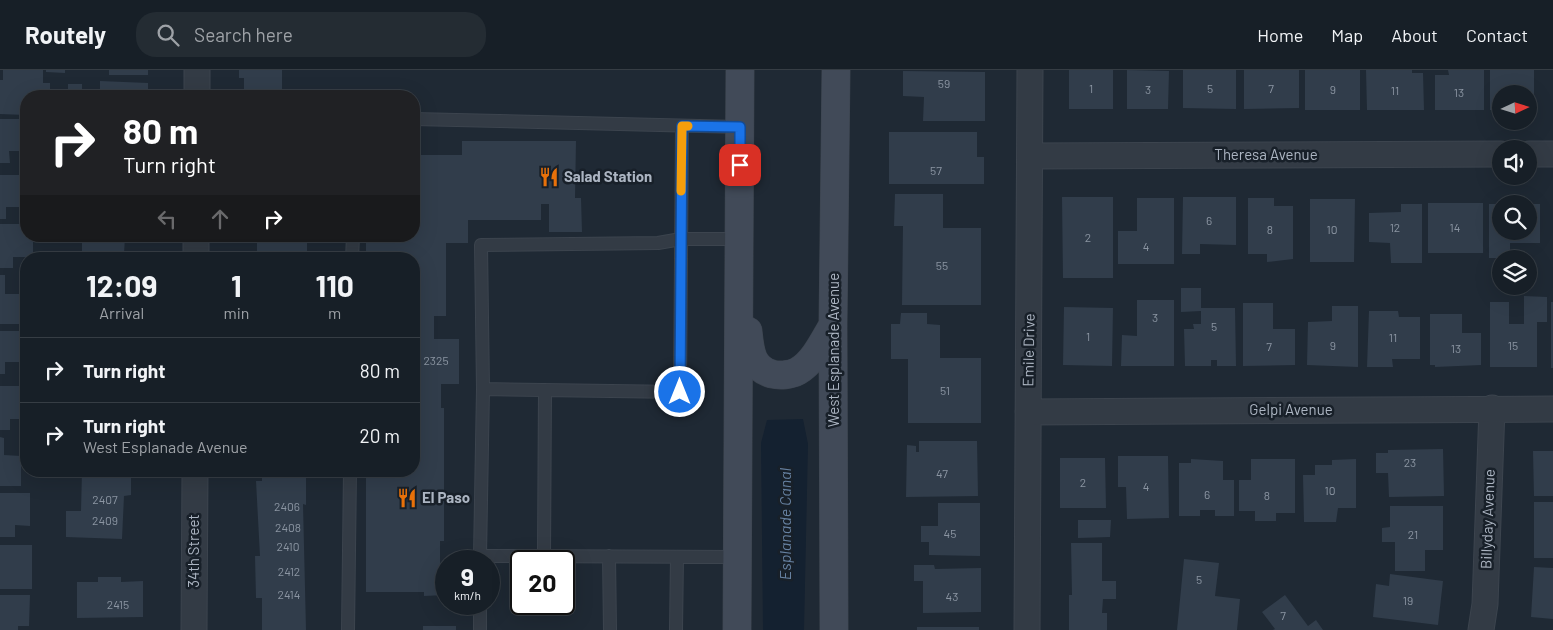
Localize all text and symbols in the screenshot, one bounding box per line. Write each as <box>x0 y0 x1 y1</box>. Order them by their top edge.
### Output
search box <box>136 12 486 57</box>
text: Routely <box>25 20 106 49</box>
icon: search <box>154 21 182 49</box>
text: Search here <box>194 23 293 46</box>
text: Home <box>1257 24 1303 46</box>
text: Map <box>1331 24 1363 46</box>
text: About <box>1391 24 1438 46</box>
text: Contact <box>1466 24 1528 46</box>
house number: 59 <box>938 76 950 90</box>
house number: 1 <box>1089 81 1093 95</box>
house number: 5 <box>1207 81 1213 95</box>
house number: 7 <box>1268 81 1274 95</box>
house number: 3 <box>1145 82 1151 96</box>
house number: 9 <box>1330 82 1336 96</box>
house number: 11 <box>1391 83 1399 97</box>
house number: 13 <box>1454 85 1464 99</box>
north arrow <box>1492 85 1538 130</box>
map controls <box>1492 85 1537 295</box>
text: 80 m <box>123 109 198 151</box>
icon: right <box>40 110 105 175</box>
button: sound <box>1492 140 1537 185</box>
pin <box>719 144 761 186</box>
street label: Theresa Avenue <box>1214 145 1318 163</box>
text: Turn right <box>123 151 216 177</box>
icon: arrive <box>726 151 754 179</box>
house number: 57 <box>930 163 942 177</box>
restaurant icon: Salad Station <box>538 166 560 188</box>
place label: Salad Station <box>564 167 652 185</box>
button: search <box>1492 195 1537 240</box>
icon: left <box>153 205 181 233</box>
icon: ahead <box>206 205 234 233</box>
icon: right <box>259 205 287 233</box>
house number: 6 <box>1206 213 1212 227</box>
house number: 12 <box>1390 220 1400 234</box>
house number: 14 <box>1450 220 1460 234</box>
house number: 8 <box>1267 222 1273 236</box>
house number: 10 <box>1327 222 1337 236</box>
house number: 2 <box>1085 230 1091 244</box>
house number: 4 <box>1143 239 1149 253</box>
button: layers <box>1492 250 1537 295</box>
house number: 55 <box>936 258 948 272</box>
text: 12:09 <box>86 267 157 303</box>
text: 1 <box>231 267 242 303</box>
text: 110 <box>315 267 354 303</box>
street label: West Esplanade Avenue <box>824 273 842 427</box>
text: Arrival <box>99 303 144 322</box>
text: min <box>223 303 249 322</box>
text: m <box>328 303 341 322</box>
house number: 3 <box>1152 310 1158 324</box>
street label: Emile Drive <box>1018 313 1038 387</box>
house number: 5 <box>1211 319 1217 333</box>
house number: 1 <box>1086 329 1090 343</box>
house number: 11 <box>1389 330 1397 344</box>
house number: 9 <box>1330 338 1336 352</box>
house number: 15 <box>1508 338 1518 352</box>
house number: 7 <box>1266 339 1272 353</box>
house number: 13 <box>1451 341 1461 355</box>
house number: 2325 <box>423 353 449 367</box>
icon: right <box>40 356 68 384</box>
text: Turn right <box>83 359 165 382</box>
text: 80 m <box>360 359 400 382</box>
position arrow <box>653 365 705 417</box>
house number: 51 <box>940 383 950 397</box>
street label: Gelpi Avenue <box>1249 400 1333 418</box>
text: Turn right <box>83 414 165 437</box>
icon: right <box>40 421 68 449</box>
text: 20 m <box>360 424 400 447</box>
text: West Esplanade Avenue <box>83 437 248 456</box>
house number: 23 <box>1404 455 1416 469</box>
house number: 47 <box>936 466 948 480</box>
water label: Esplanade Canal <box>775 467 794 580</box>
street label: Billyday Avenue <box>1476 469 1498 569</box>
house number: 2 <box>1080 475 1086 489</box>
house number: 4 <box>1143 479 1149 493</box>
house number: 10 <box>1325 483 1335 497</box>
restaurant icon: El Paso <box>396 487 418 509</box>
house number: 6 <box>1204 487 1210 501</box>
place label: El Paso <box>422 488 470 506</box>
house number: 8 <box>1264 488 1270 502</box>
house number: 2407 <box>92 492 118 506</box>
house number: 2406 <box>274 499 300 513</box>
house number: 2409 <box>92 513 118 527</box>
street label: 34th Street <box>184 514 202 588</box>
house number: 2408 <box>275 520 301 534</box>
house number: 45 <box>944 526 956 540</box>
house number: 21 <box>1408 527 1418 541</box>
house number: 2410 <box>277 539 299 553</box>
speed limit sign: 20 <box>510 550 575 615</box>
text: 9 <box>461 561 474 591</box>
house number: 2412 <box>278 564 300 578</box>
house number: 5 <box>1196 572 1202 586</box>
house number: 2414 <box>278 587 300 601</box>
text: km/h <box>454 588 481 602</box>
house number: 43 <box>946 589 958 603</box>
house number: 19 <box>1403 593 1413 607</box>
house number: 2415 <box>107 597 129 611</box>
house number: 7 <box>1280 608 1286 622</box>

